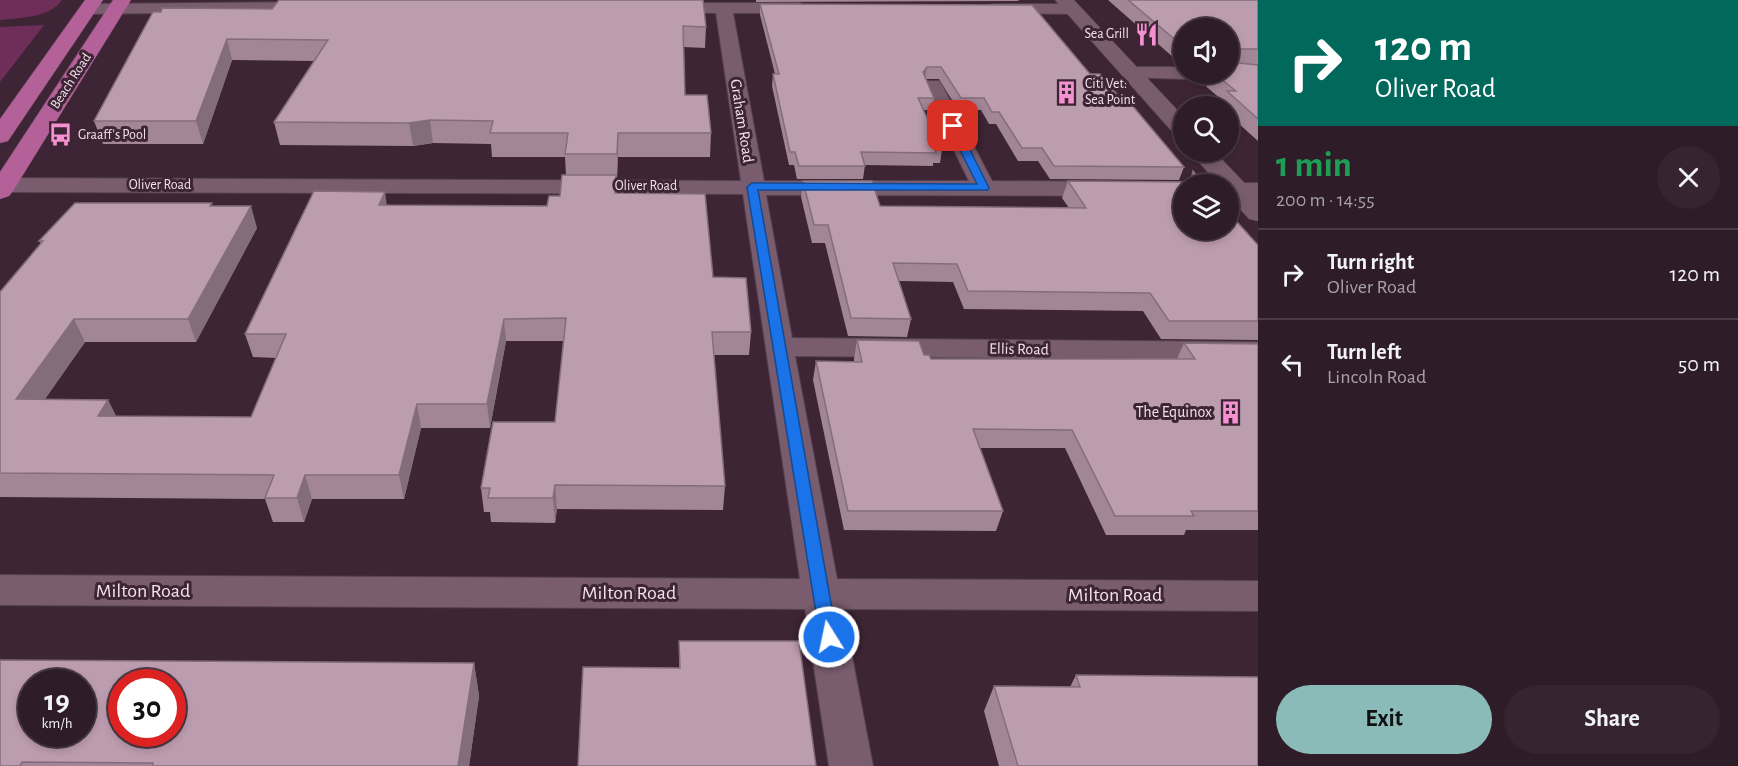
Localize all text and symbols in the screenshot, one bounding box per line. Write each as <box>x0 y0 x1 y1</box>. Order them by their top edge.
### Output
map controls <box>1173 18 1239 240</box>
button: sound <box>1173 18 1239 84</box>
restaurant icon: Sea Grill <box>1134 21 1160 47</box>
icon: right <box>1276 24 1354 102</box>
text: 120 m <box>1375 26 1472 68</box>
place label: Sea Grill <box>1084 27 1129 41</box>
street label: Beach Road <box>48 51 94 111</box>
text: Oliver Road <box>1375 75 1496 102</box>
place label: Citi Vet: Sea Point <box>1085 77 1136 107</box>
street label: Graham Road <box>727 78 757 164</box>
building icon: Citi Vet: Sea Point <box>1054 79 1080 105</box>
button: search <box>1173 96 1239 162</box>
pin <box>927 100 978 151</box>
icon: arrive <box>936 109 969 142</box>
bus stop icon: Graaff's Pool <box>47 122 73 148</box>
place label: Graaff's Pool <box>78 128 146 142</box>
button: close <box>1657 146 1720 209</box>
text: 1 min <box>1276 147 1352 183</box>
button: layers <box>1173 174 1239 240</box>
street label: Oliver Road <box>129 178 191 192</box>
street label: Oliver Road <box>615 179 677 193</box>
text: 200 m · 14:55 <box>1276 190 1375 210</box>
text: Turn right <box>1327 251 1414 273</box>
icon: right <box>1276 258 1309 291</box>
text: 120 m <box>1670 263 1720 285</box>
text: Oliver Road <box>1327 277 1416 297</box>
street label: Ellis Road <box>989 340 1049 358</box>
text: Turn left <box>1327 341 1401 363</box>
icon: left <box>1276 348 1309 381</box>
text: 50 m <box>1678 353 1720 375</box>
text: Lincoln Road <box>1327 367 1426 387</box>
building icon: The Equinox <box>1217 399 1243 425</box>
place label: The Equinox <box>1136 404 1212 420</box>
street label: Milton Road <box>96 581 190 601</box>
street label: Milton Road <box>582 583 676 603</box>
street label: Milton Road <box>1068 585 1162 605</box>
position arrow <box>797 605 861 669</box>
speed limit sign: 30 <box>108 669 186 747</box>
button: Exit <box>1276 685 1492 754</box>
button: Share <box>1504 685 1720 754</box>
text: 19 <box>44 686 70 716</box>
text: km/h <box>42 716 72 731</box>

